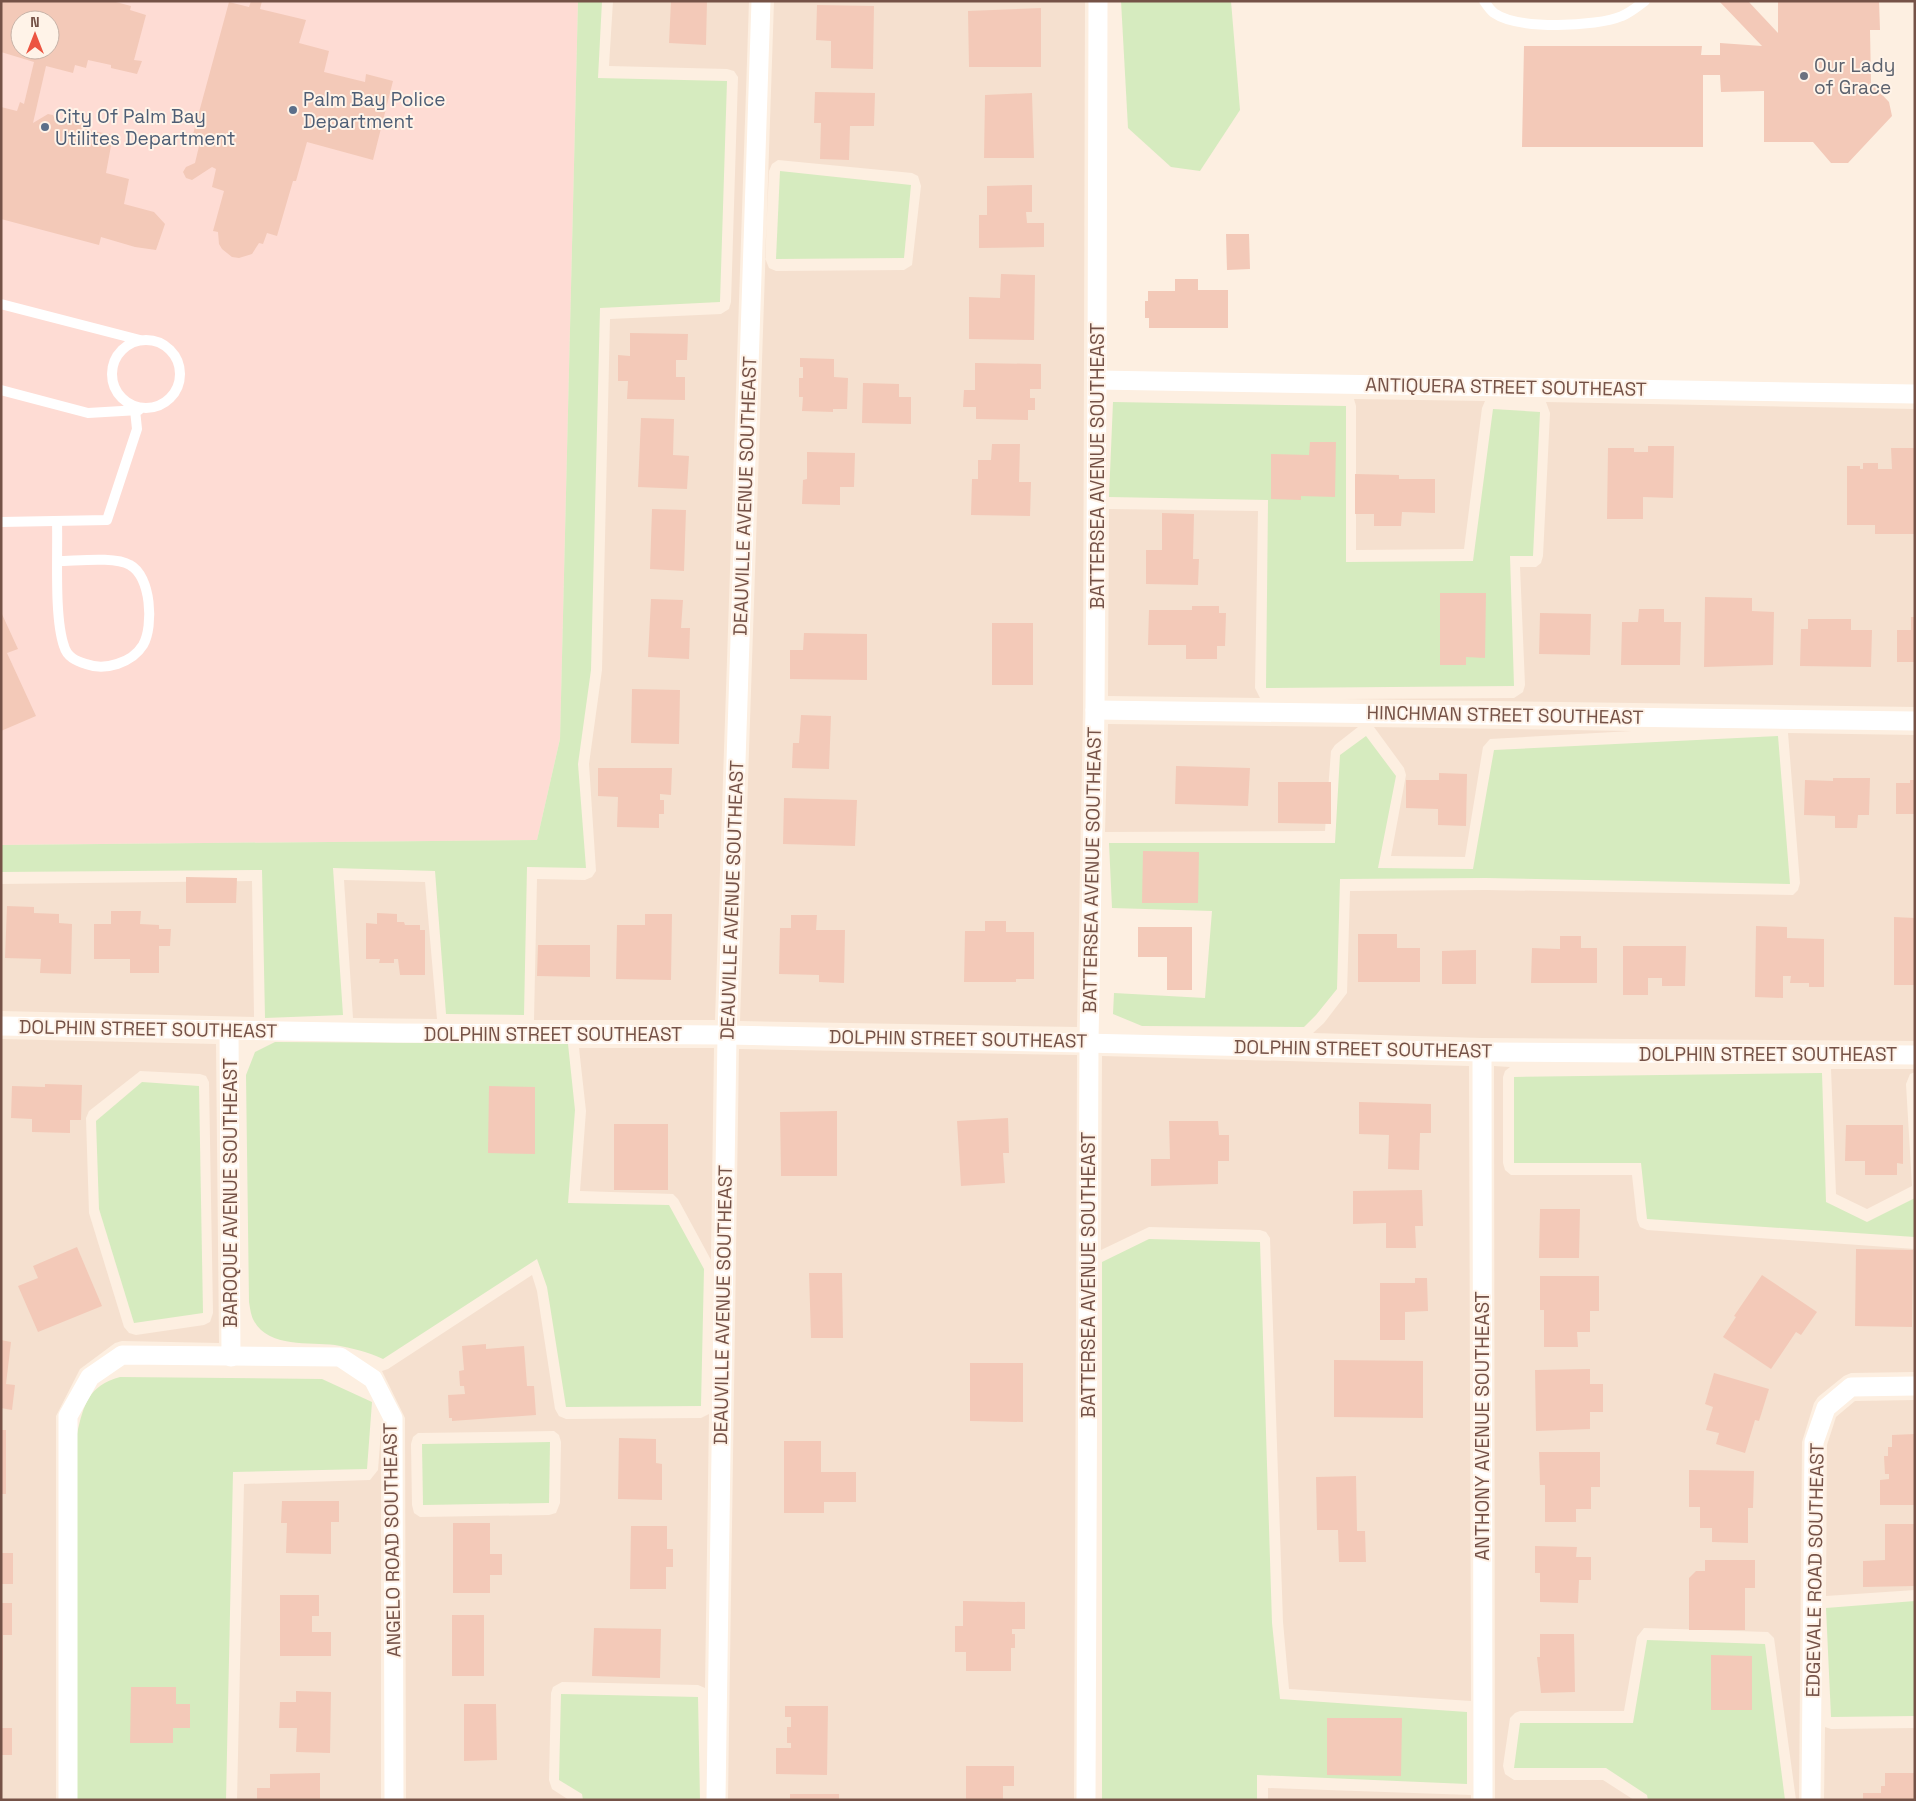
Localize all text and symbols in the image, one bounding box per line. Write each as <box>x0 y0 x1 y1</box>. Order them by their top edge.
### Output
north arrow <box>10 10 60 60</box>
text: N <box>30 13 40 31</box>
place label: Our Lady of Grace <box>1814 53 1895 100</box>
marker: Our Lady of Grace <box>1798 70 1810 82</box>
place label: Palm Bay Police Department <box>303 87 446 134</box>
place label: City Of Palm Bay Utilites Department <box>55 104 236 151</box>
marker: Palm Bay Police Department <box>287 104 299 116</box>
marker: City Of Palm Bay Utilites Department <box>39 121 51 133</box>
street label: BATTERSEA AVENUE SOUTHEAST <box>1085 323 1110 609</box>
street label: DEAUVILLE AVENUE SOUTHEAST <box>728 356 762 636</box>
street label: ANTIQUERA STREET SOUTHEAST <box>1365 372 1647 402</box>
street label: HINCHMAN STREET SOUTHEAST <box>1366 700 1644 730</box>
street label: BATTERSEA AVENUE SOUTHEAST <box>1077 727 1107 1013</box>
street label: DEAUVILLE AVENUE SOUTHEAST <box>715 760 749 1040</box>
street label: DOLPHIN STREET SOUTHEAST <box>19 1014 277 1044</box>
street label: DOLPHIN STREET SOUTHEAST <box>424 1022 682 1047</box>
street label: DOLPHIN STREET SOUTHEAST <box>829 1024 1087 1054</box>
street label: DOLPHIN STREET SOUTHEAST <box>1234 1034 1492 1064</box>
street label: DOLPHIN STREET SOUTHEAST <box>1639 1042 1897 1067</box>
street label: BAROQUE AVENUE SOUTHEAST <box>218 1058 243 1328</box>
street label: BATTERSEA AVENUE SOUTHEAST <box>1076 1132 1101 1418</box>
street label: DEAUVILLE AVENUE SOUTHEAST <box>708 1165 738 1445</box>
street label: ANTHONY AVENUE SOUTHEAST <box>1470 1291 1495 1561</box>
street label: ANGELO ROAD SOUTHEAST <box>377 1422 407 1658</box>
street label: EDGEVALE ROAD SOUTHEAST <box>1800 1442 1830 1698</box>

